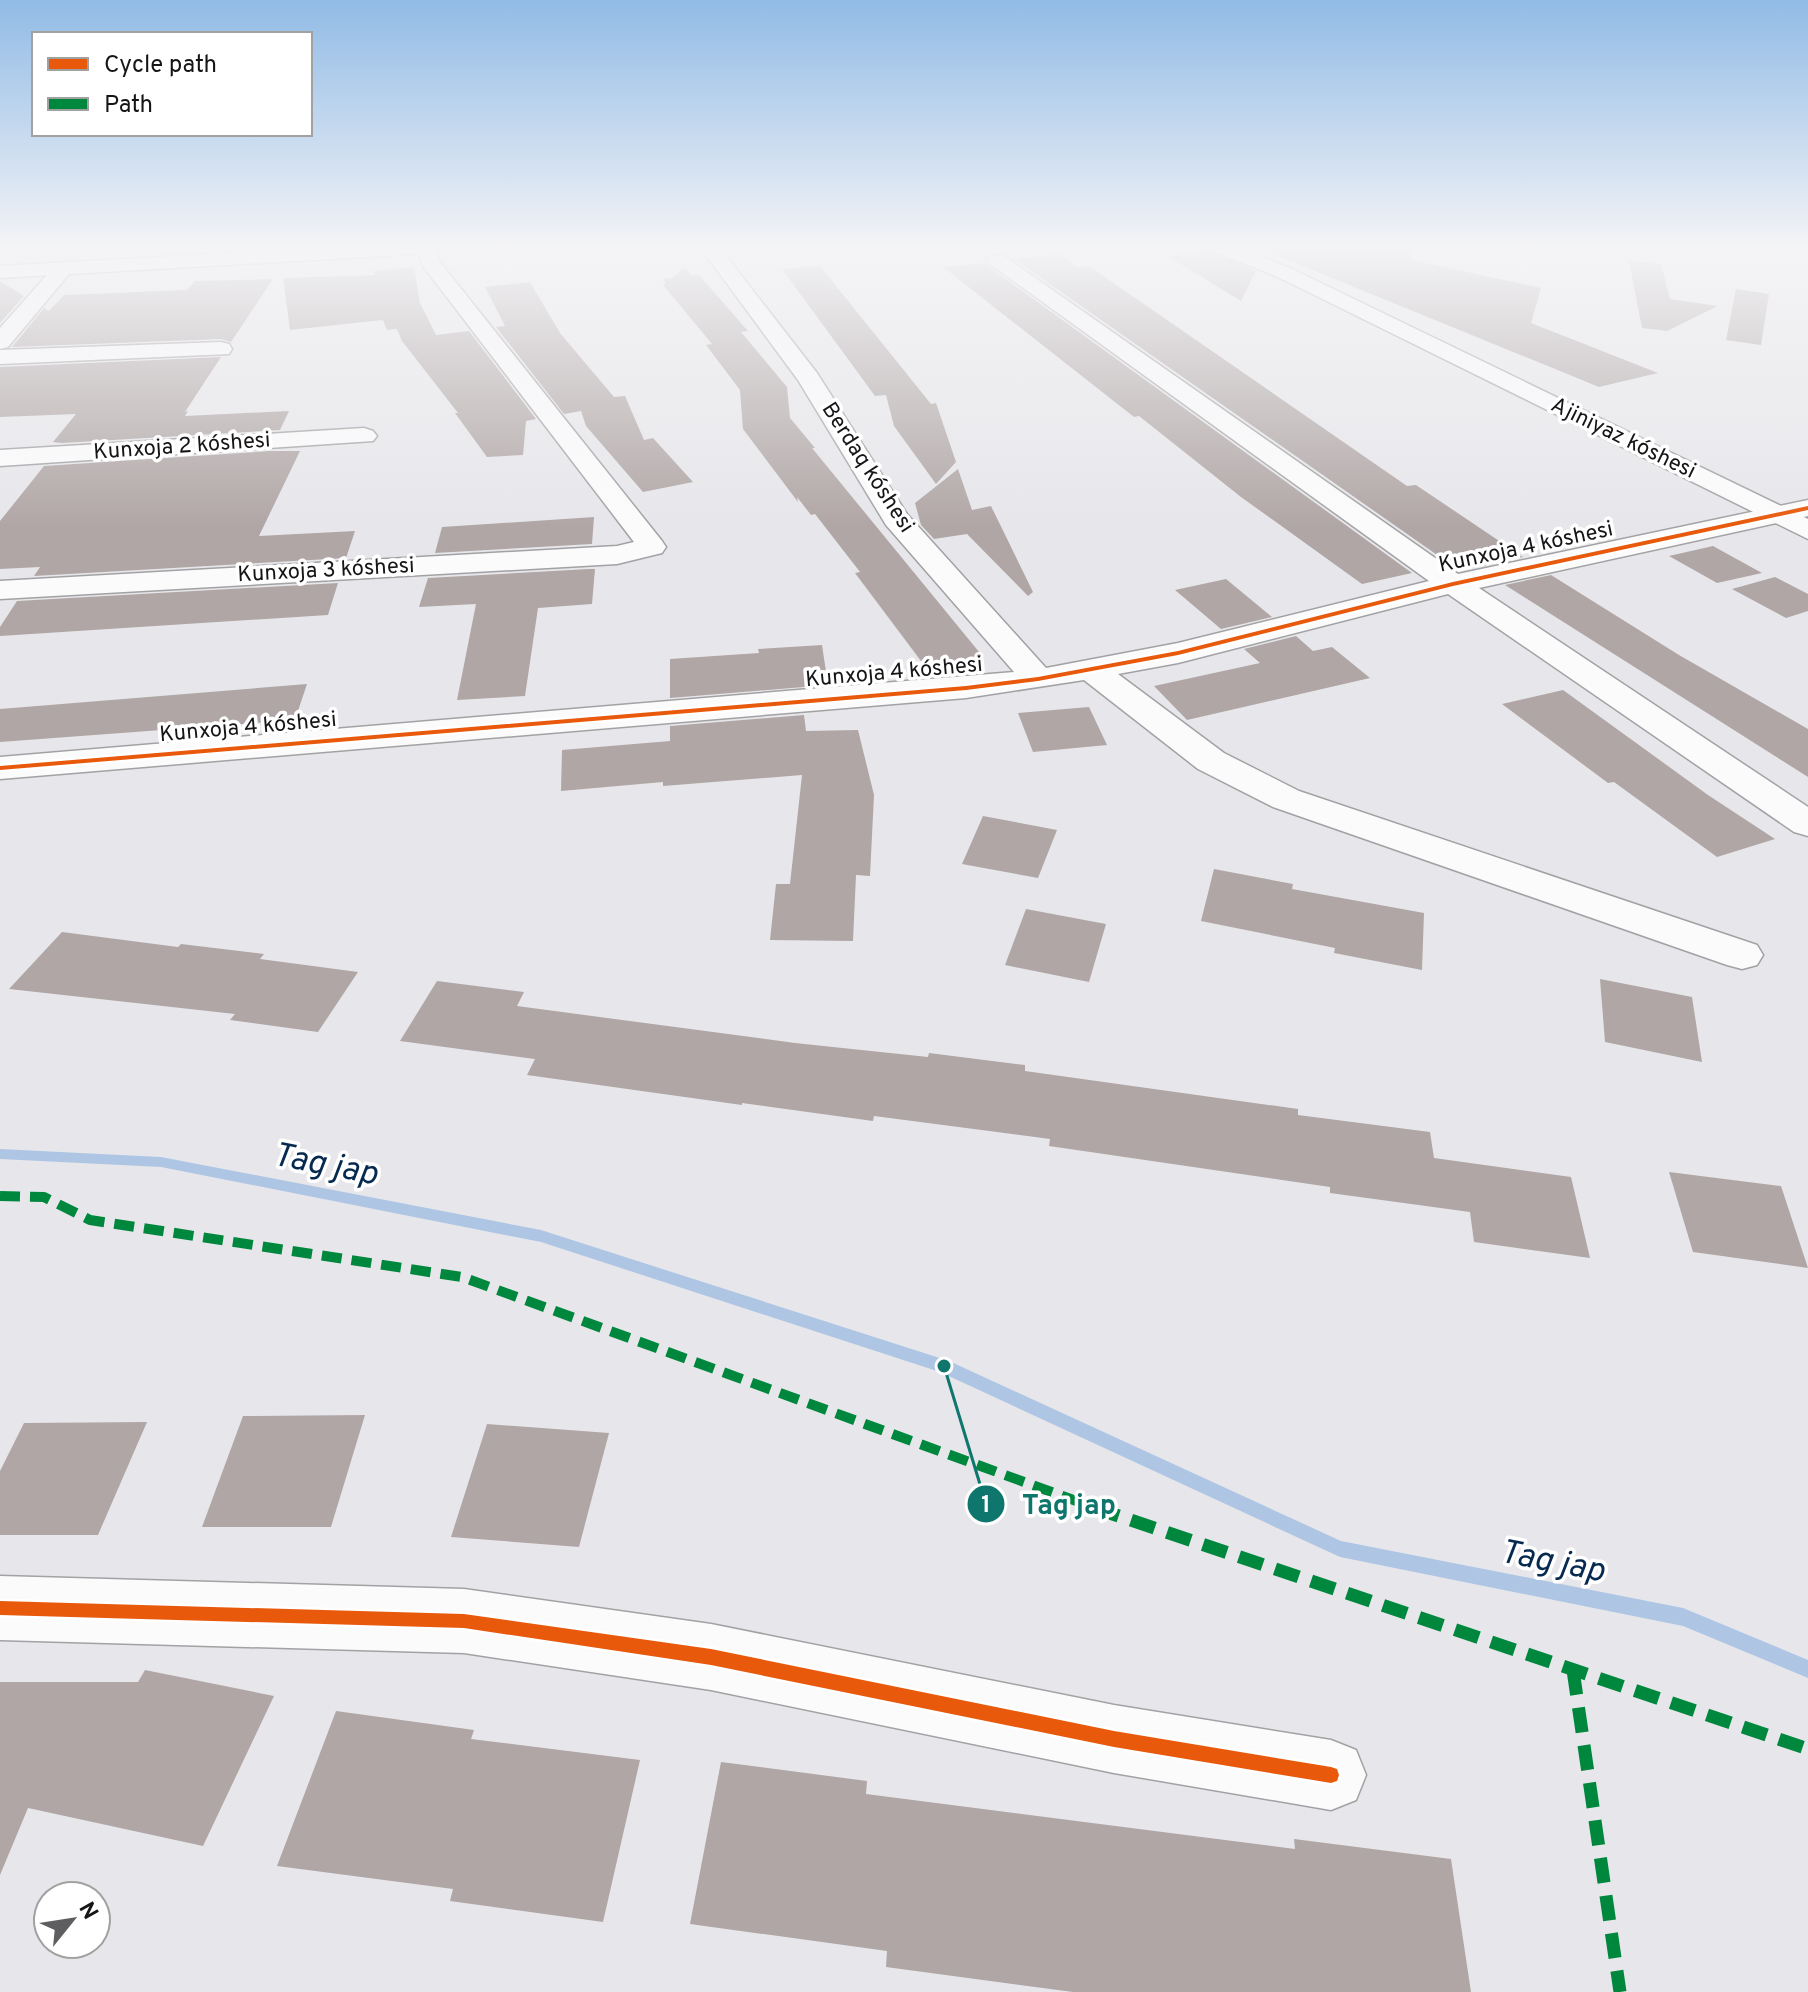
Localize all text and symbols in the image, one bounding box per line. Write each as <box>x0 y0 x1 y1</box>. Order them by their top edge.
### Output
legend <box>32 32 312 136</box>
text: Cycle path <box>104 51 217 81</box>
text: Path <box>104 91 153 121</box>
street label: Ajiniyaz kóshesi <box>1546 392 1700 486</box>
street label: Berdaq kóshesi <box>815 398 919 538</box>
street label: Kunxoja 2 kóshesi <box>93 427 271 467</box>
street label: Kunxoja 4 kóshesi <box>1436 516 1616 580</box>
street label: Kunxoja 3 kóshesi <box>237 553 415 589</box>
street label: Kunxoja 4 kóshesi <box>804 652 984 694</box>
street label: Kunxoja 4 kóshesi <box>158 707 338 749</box>
water label: Tag jap <box>269 1135 381 1197</box>
callout: Tag jap <box>966 1478 1132 1530</box>
text: Tag jap <box>1022 1489 1116 1525</box>
text: 1 <box>981 1491 991 1521</box>
water label: Tag jap <box>1496 1532 1608 1594</box>
north arrow <box>32 1880 112 1960</box>
text: N <box>72 1898 103 1925</box>

